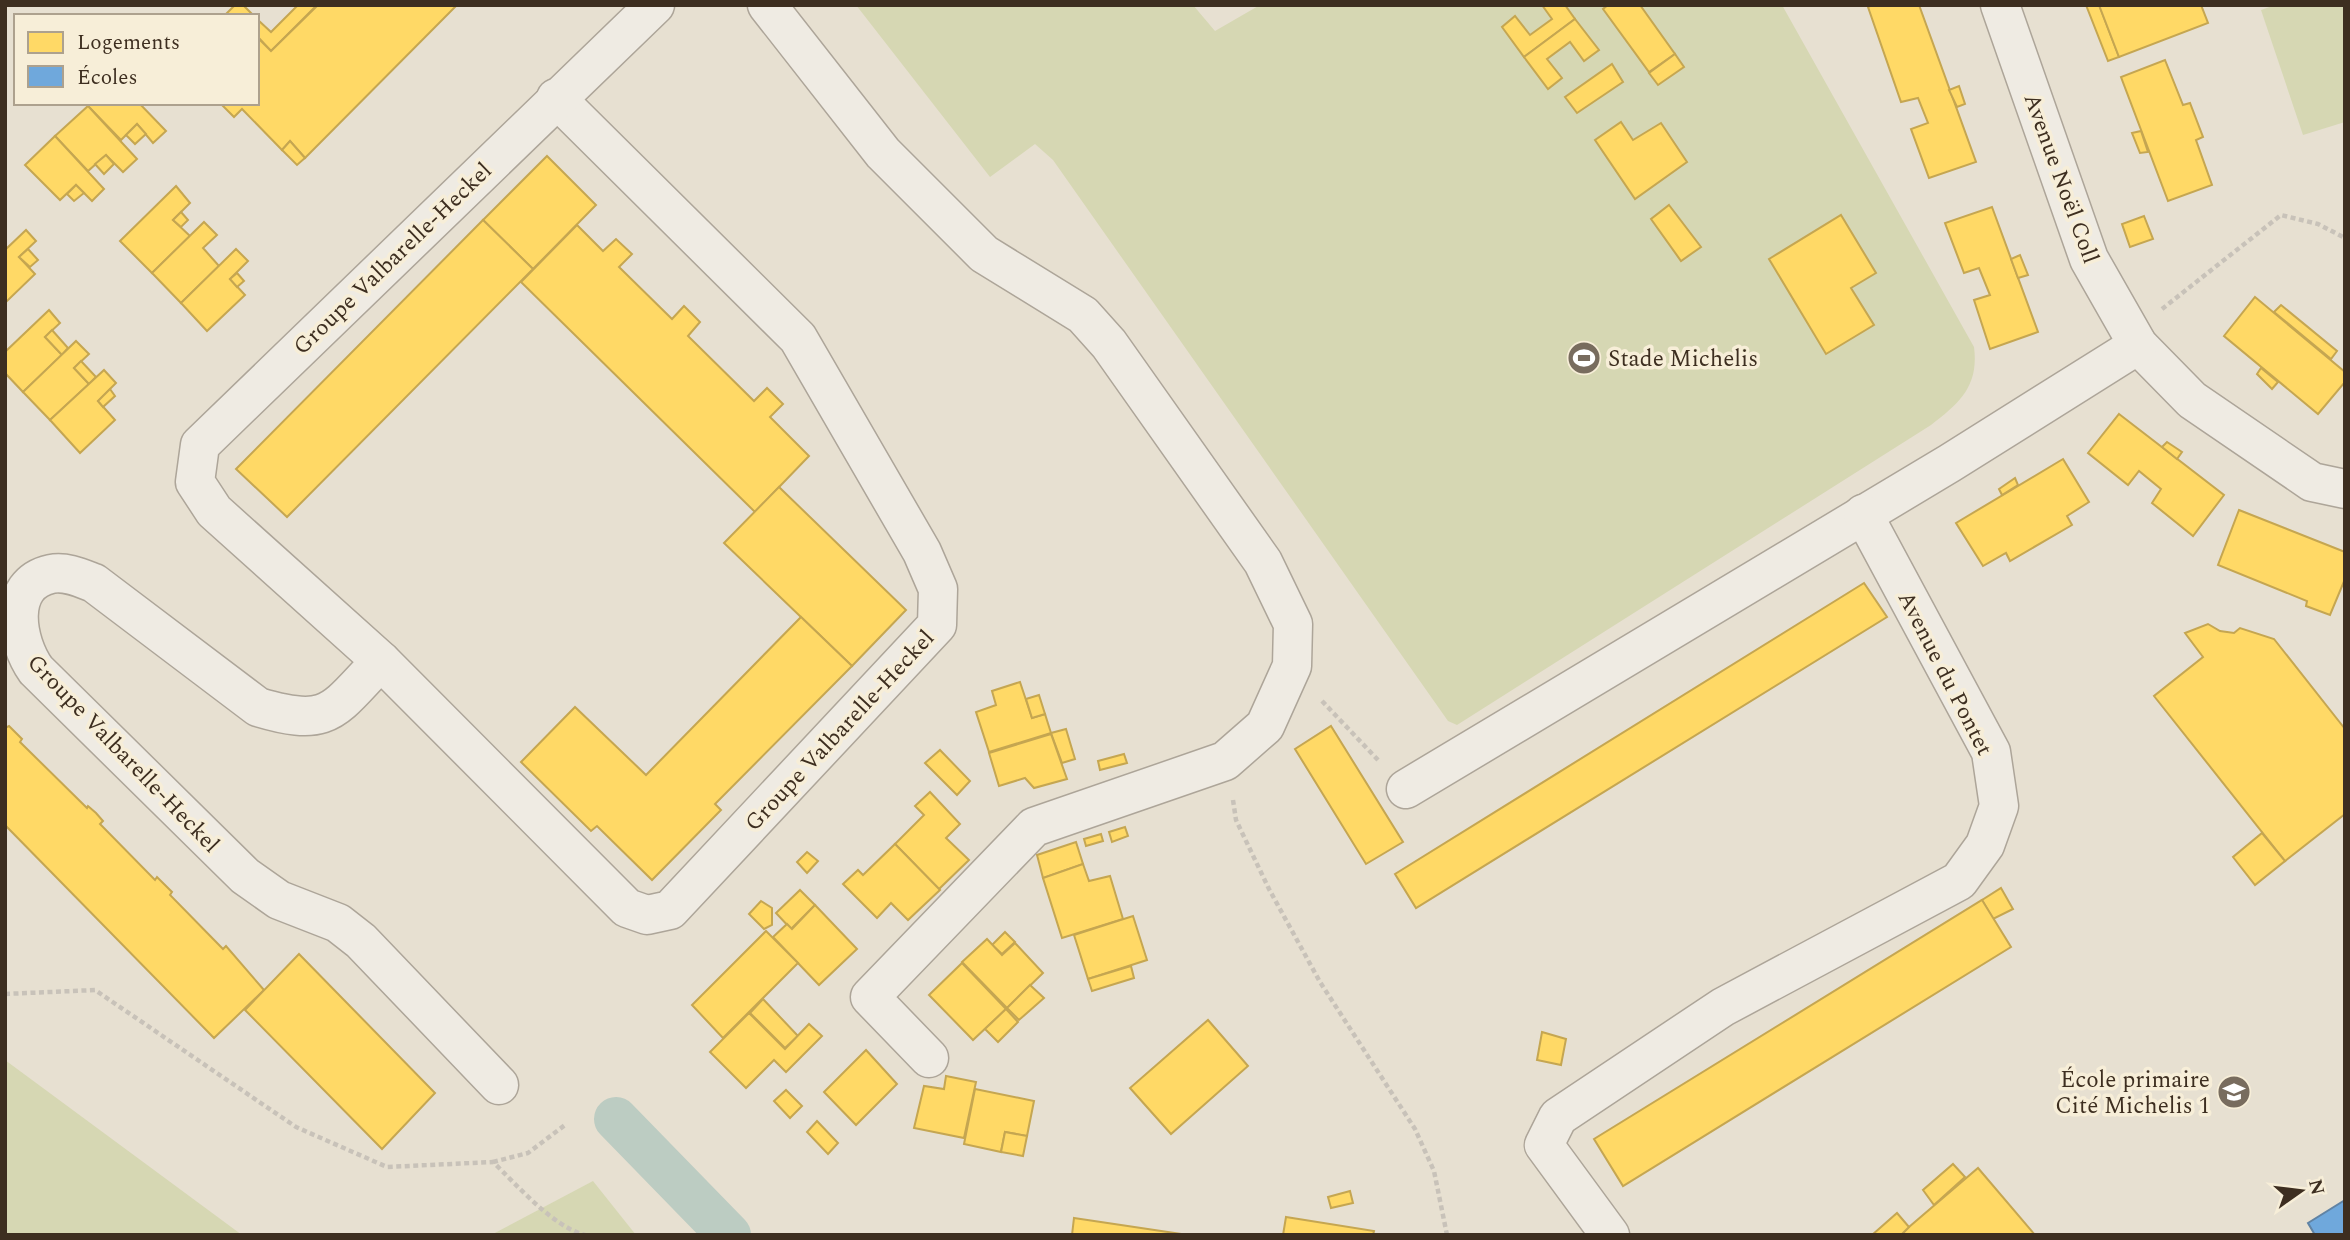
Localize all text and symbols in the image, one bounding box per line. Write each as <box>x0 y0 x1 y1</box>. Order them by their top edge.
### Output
legend <box>14 14 259 105</box>
text: Logements <box>77 27 180 59</box>
text: Écoles <box>77 62 138 94</box>
street label: Avenue Noël Coll <box>2014 88 2108 269</box>
street label: Groupe Valbarelle-Heckel <box>286 154 501 364</box>
sports icon: Stade Michelis <box>1565 339 1603 377</box>
place label: Stade Michelis <box>1608 342 1758 377</box>
street label: Avenue du Pontet <box>1888 585 2001 762</box>
street label: Groupe Valbarelle-Heckel <box>737 622 943 840</box>
street label: Groupe Valbarelle-Heckel <box>18 647 228 862</box>
place label: École primaire Cité Michelis 1 <box>2055 1063 2210 1124</box>
school or university icon: École primaire Cité Michelis 1 <box>2215 1073 2253 1111</box>
north arrow <box>2266 1156 2336 1226</box>
text: N <box>2300 1176 2332 1198</box>

